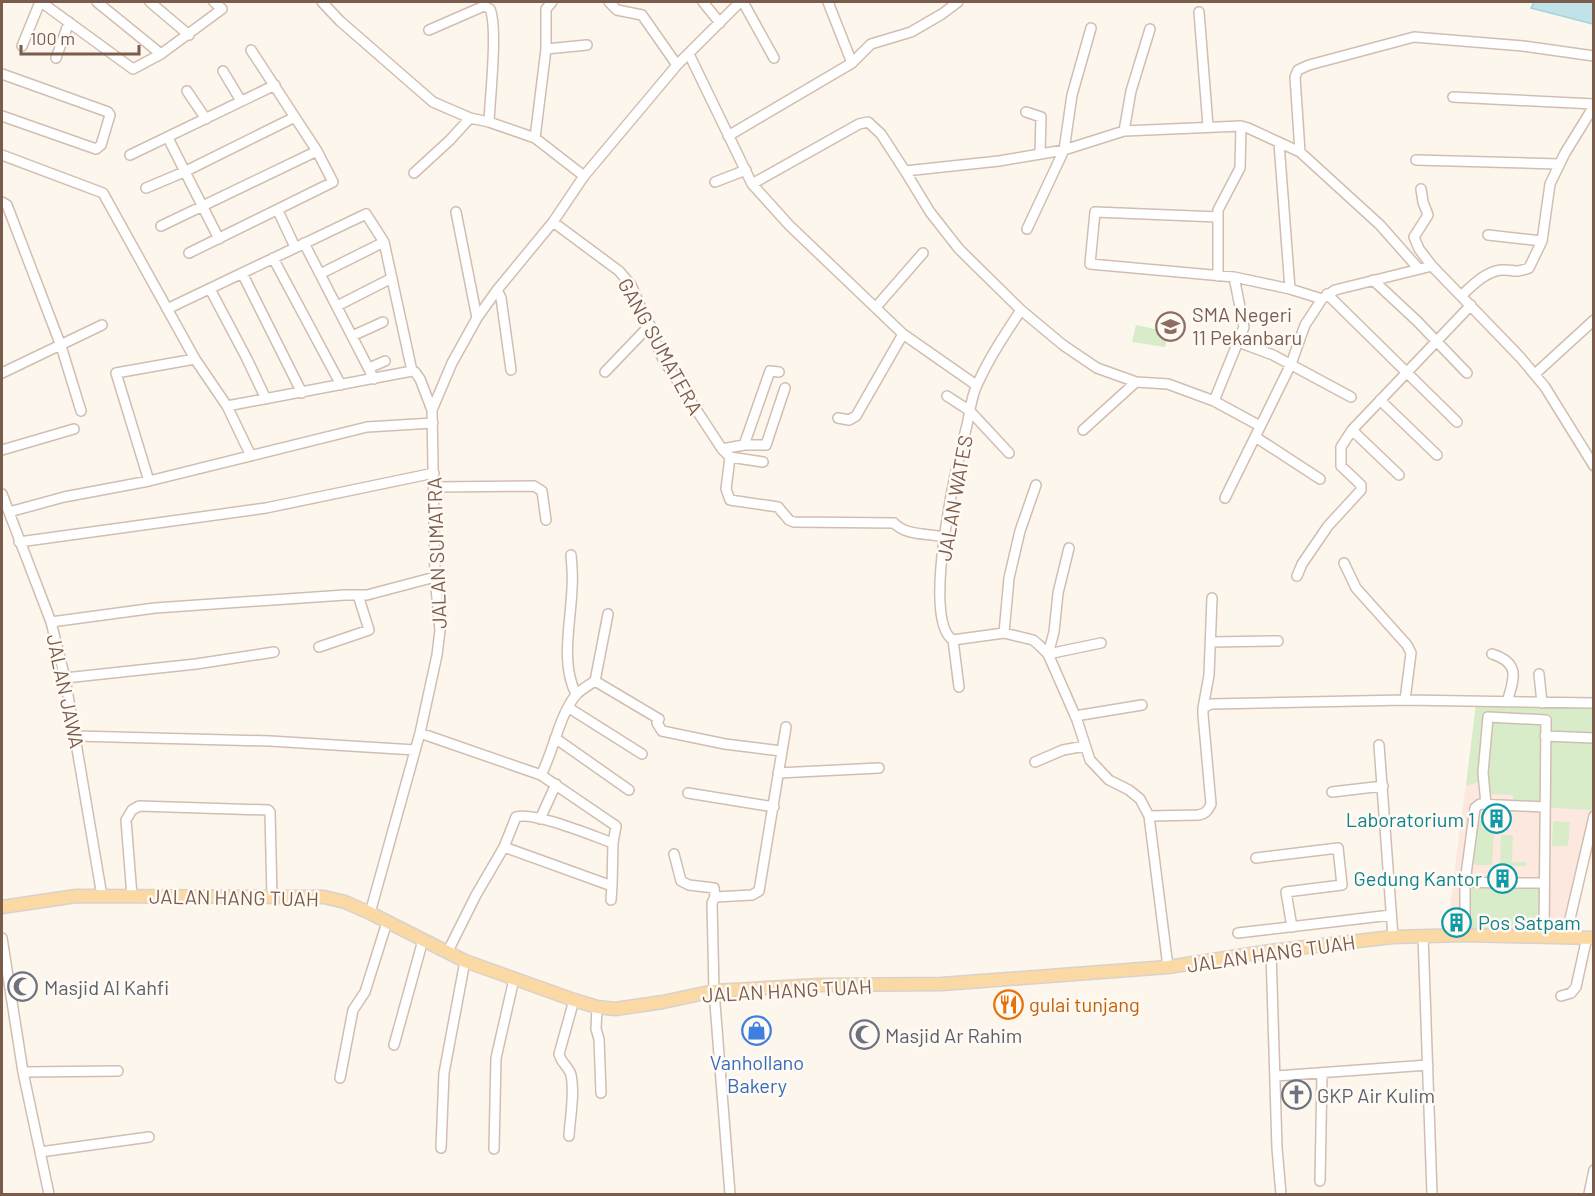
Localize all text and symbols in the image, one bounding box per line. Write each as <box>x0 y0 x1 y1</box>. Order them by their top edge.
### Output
scale bar <box>21 18 140 56</box>
text: 100 m <box>30 27 75 49</box>
street label: GANG SUMATERA <box>614 273 708 419</box>
place label: SMA Negeri 11 Pekanbaru <box>1192 302 1302 349</box>
school or university icon: SMA Negeri 11 Pekanbaru <box>1155 310 1187 342</box>
street label: JALAN WATES <box>931 433 977 563</box>
street label: JALAN SUMATRA <box>421 477 451 629</box>
street label: JALAN JAWA <box>42 632 90 750</box>
building icon: Laboratorium 1 <box>1480 803 1512 835</box>
place label: Laboratorium 1 <box>1346 807 1475 831</box>
building icon: Gedung Kantor <box>1487 862 1519 894</box>
place label: Gedung Kantor <box>1354 866 1482 890</box>
street label: JALAN HANG TUAH <box>149 884 319 910</box>
building icon: Pos Satpam <box>1441 906 1473 938</box>
place label: Pos Satpam <box>1478 910 1581 934</box>
street label: JALAN HANG TUAH <box>1185 929 1357 977</box>
mosque icon: Masjid Al Kahfi <box>7 971 39 1003</box>
street label: JALAN HANG TUAH <box>702 974 872 1006</box>
place label: Masjid Al Kahfi <box>44 975 169 999</box>
restaurant icon: gulai tunjang <box>992 988 1024 1020</box>
place label: gulai tunjang <box>1029 992 1140 1016</box>
shop icon: Vanhollano Bakery <box>741 1015 773 1047</box>
mosque icon: Masjid Ar Rahim <box>848 1019 880 1051</box>
place label: Masjid Ar Rahim <box>885 1023 1022 1047</box>
place label: Vanhollano Bakery <box>710 1050 804 1097</box>
church icon: GKP Air Kulim <box>1280 1079 1312 1111</box>
place label: GKP Air Kulim <box>1317 1083 1435 1107</box>

